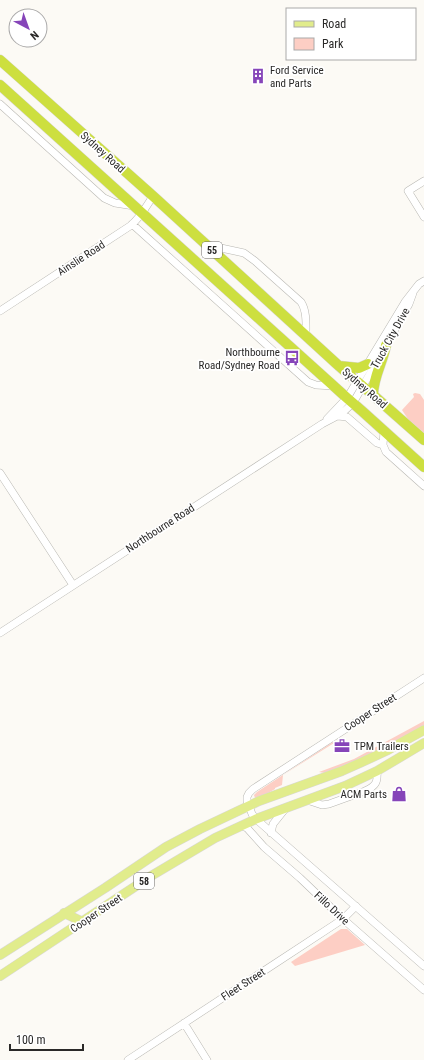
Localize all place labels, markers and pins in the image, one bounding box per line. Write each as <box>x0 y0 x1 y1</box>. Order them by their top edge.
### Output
place label: Ford Service and Parts <box>270 64 324 90</box>
building icon: Ford Service and Parts <box>249 67 267 85</box>
place label: Northbourne Road/Sydney Road <box>199 346 280 372</box>
bus stop icon: Northbourne Road/Sydney Road <box>283 349 301 367</box>
office icon: TPM Trailers <box>333 737 351 755</box>
place label: TPM Trailers <box>354 740 409 753</box>
shop icon: ACM Parts <box>390 785 408 803</box>
place label: ACM Parts <box>340 788 387 801</box>

